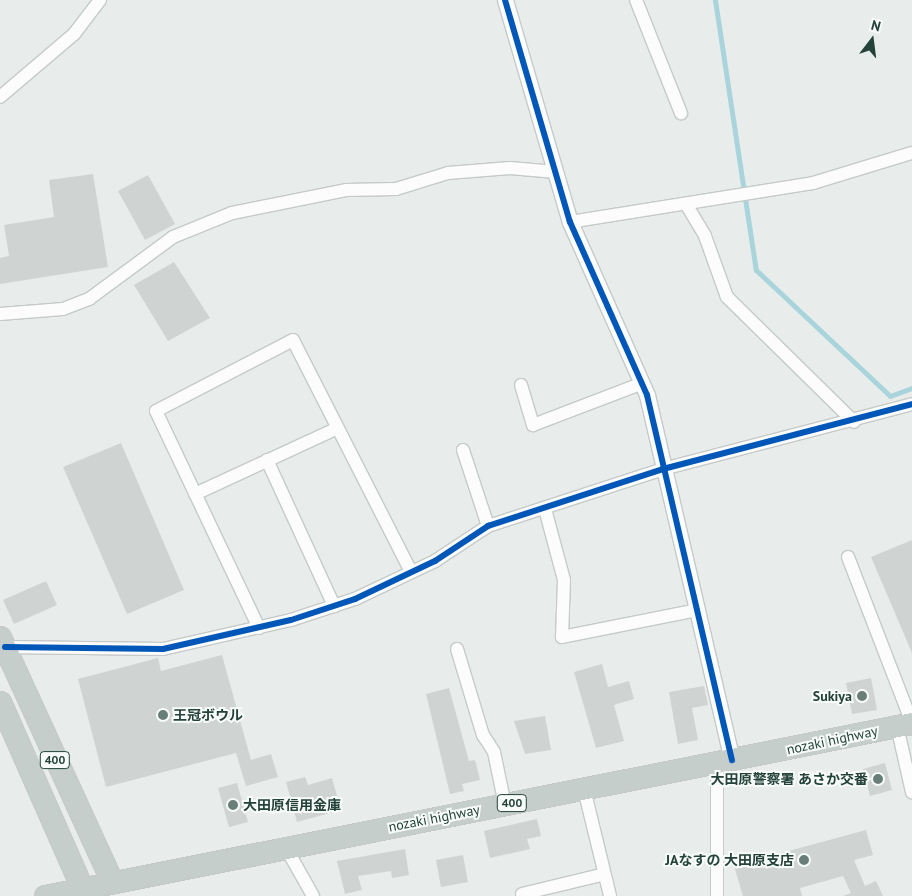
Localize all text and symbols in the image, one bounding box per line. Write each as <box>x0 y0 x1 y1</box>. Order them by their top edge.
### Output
north arrow <box>847 15 897 65</box>
text: N <box>869 16 883 35</box>
place label: Sukiya <box>813 688 852 704</box>
marker: Sukiya <box>856 690 868 702</box>
place label: 王冠ボウル <box>173 707 243 723</box>
marker: 王冠ボウル <box>157 709 169 721</box>
street label: nozaki highway <box>785 722 879 758</box>
road number: 400 <box>39 750 71 770</box>
place label: 大田原警察署 あさか交番 <box>710 771 868 787</box>
marker: 大田原警察署 あさか交番 <box>872 773 884 785</box>
road number: 400 <box>496 794 528 812</box>
place label: 大田原信用金庫 <box>243 797 341 813</box>
marker: 大田原信用金庫 <box>227 799 239 811</box>
street label: nozaki highway <box>387 801 481 835</box>
place label: JAなすの 大田原支店 <box>665 852 794 868</box>
marker: JAなすの 大田原支店 <box>798 854 810 866</box>

